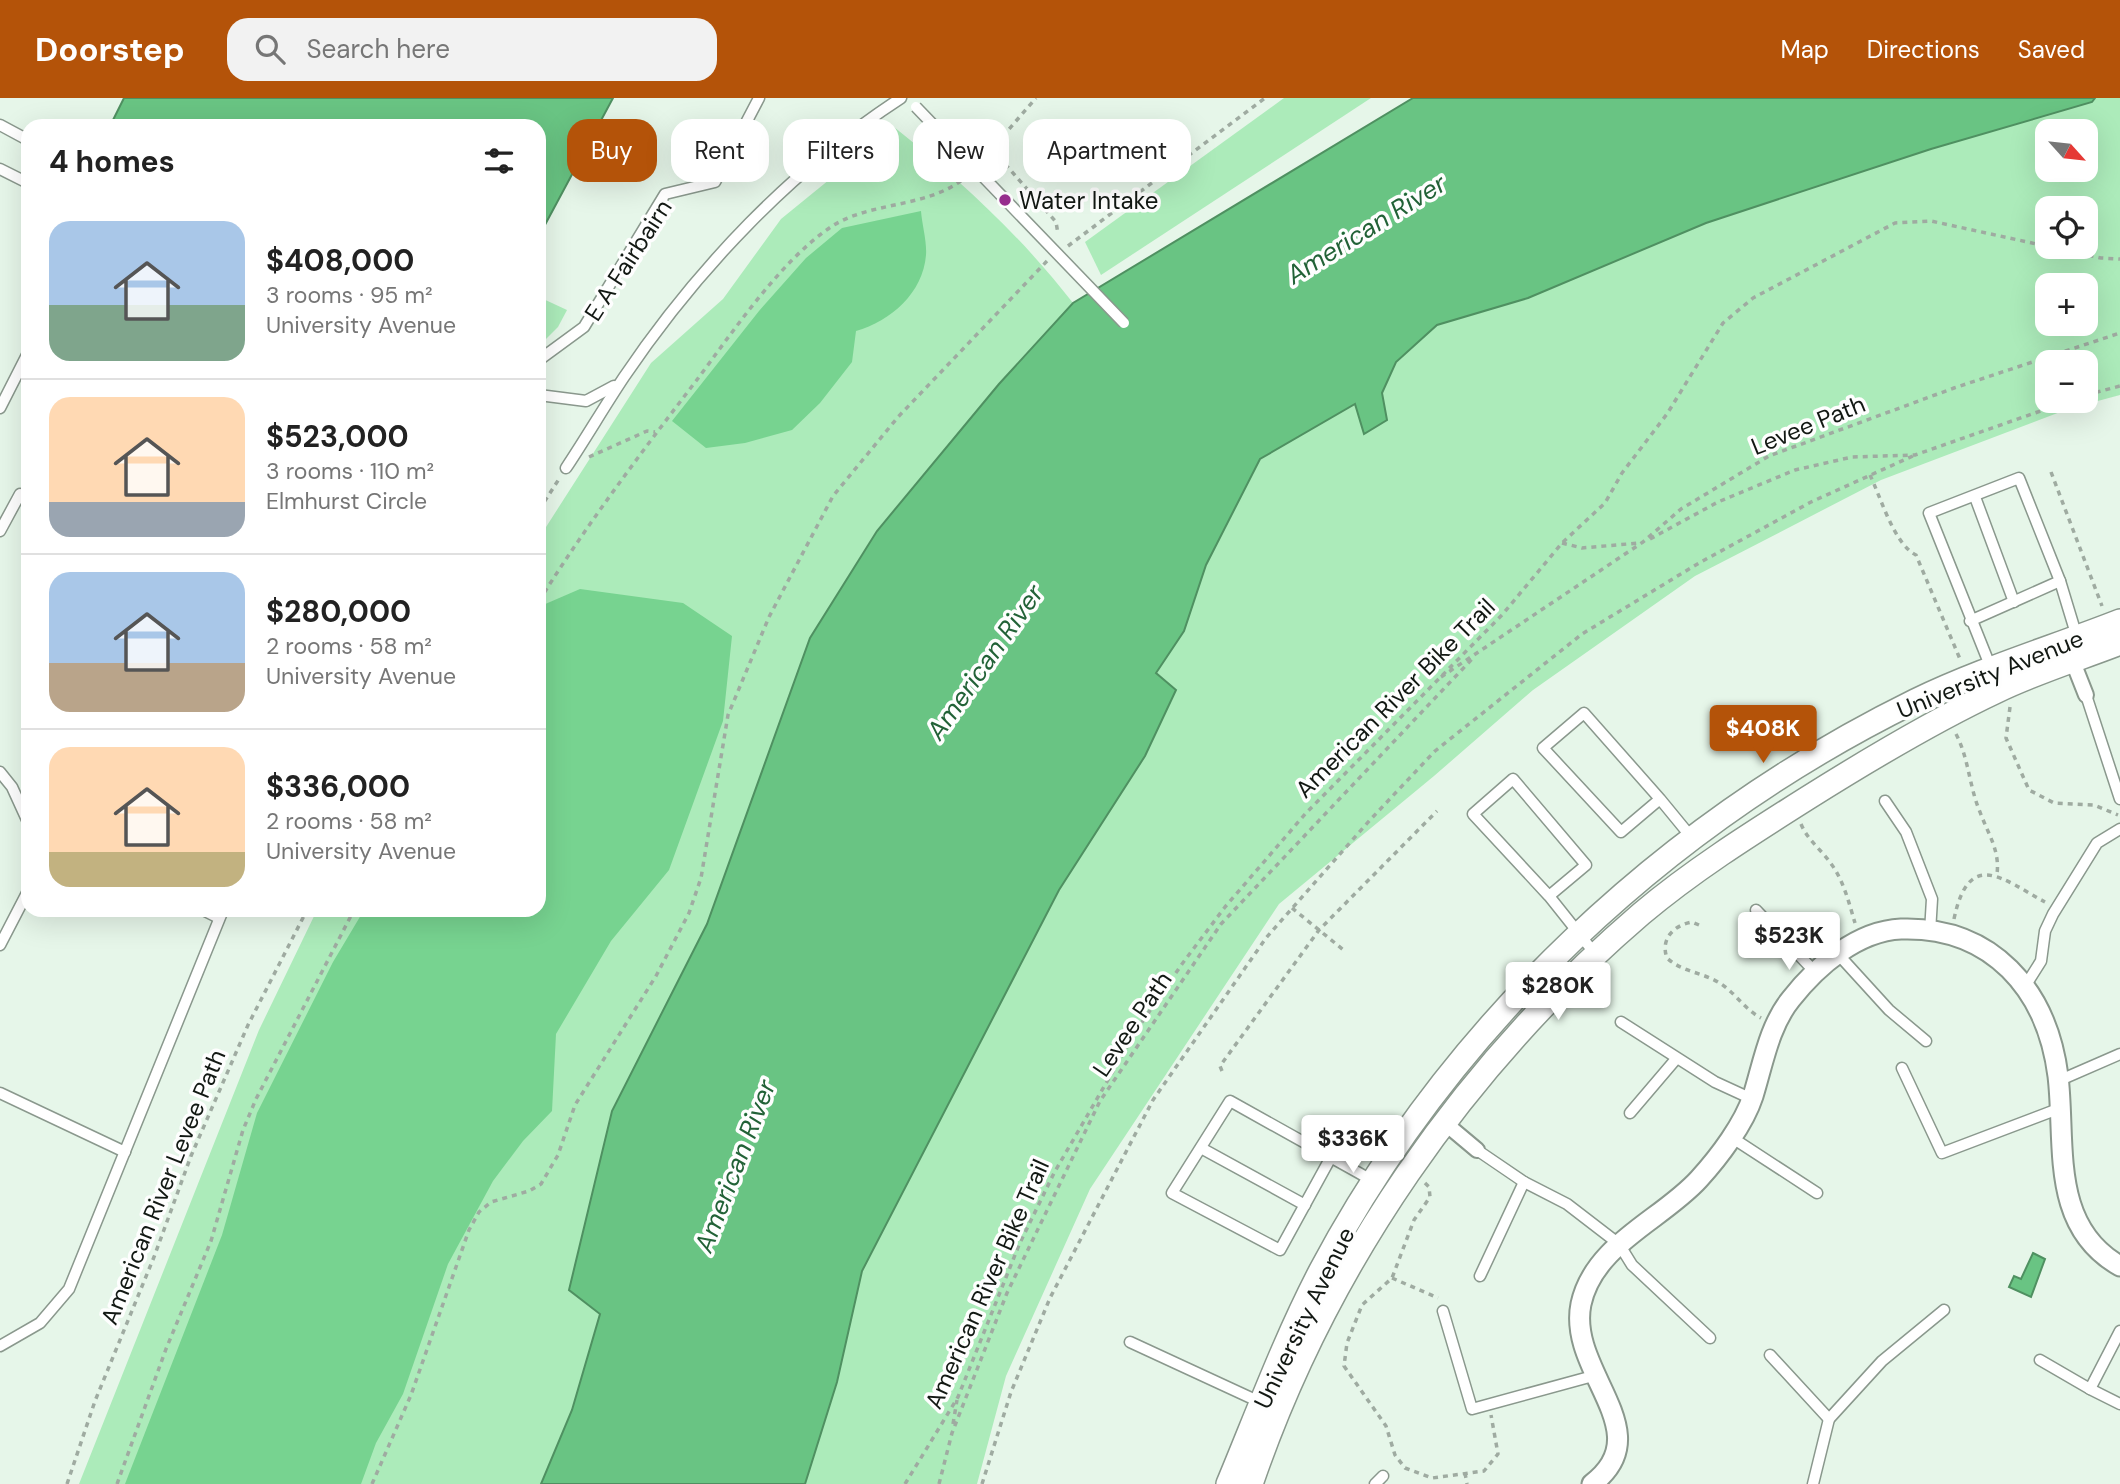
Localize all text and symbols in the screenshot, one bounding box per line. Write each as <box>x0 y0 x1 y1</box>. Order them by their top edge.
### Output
search box <box>227 18 717 81</box>
text: Doorstep <box>35 28 185 71</box>
icon: search <box>251 30 289 68</box>
text: Search here <box>307 32 450 66</box>
text: Map <box>1781 34 1829 65</box>
text: Directions <box>1867 34 1980 65</box>
text: Saved <box>2018 34 2085 65</box>
chip: Buy <box>567 119 657 182</box>
chip: Rent <box>671 119 769 182</box>
chip: Filters <box>783 119 899 182</box>
chip: New <box>913 119 1009 182</box>
chip: Apartment <box>1023 119 1191 182</box>
north arrow <box>2035 119 2098 182</box>
map controls <box>2035 119 2098 413</box>
text: 4 homes <box>49 142 175 181</box>
icon: filters <box>480 142 518 180</box>
water label: American River <box>1279 166 1453 292</box>
place label: Water Intake <box>1019 185 1158 216</box>
marker: Water Intake <box>997 192 1013 208</box>
street label: E A Fairbairn <box>577 193 679 327</box>
button: locate <box>2035 196 2098 259</box>
text: $408,000 <box>266 241 414 280</box>
icon: home <box>105 249 189 333</box>
button: + <box>2035 273 2098 336</box>
text: 3 rooms · 95 m² <box>266 280 433 310</box>
text: University Avenue <box>266 310 456 340</box>
button: − <box>2035 350 2098 413</box>
street label: Levee Path <box>1746 388 1870 462</box>
text: $523,000 <box>266 417 409 456</box>
icon: home <box>105 425 189 509</box>
text: 3 rooms · 110 m² <box>266 456 434 486</box>
text: Elmhurst Circle <box>266 486 427 516</box>
water label: American River <box>918 576 1052 747</box>
text: $280,000 <box>266 592 411 631</box>
street label: American River Bike Trail <box>1289 592 1501 804</box>
icon: home <box>105 600 189 684</box>
street label: University Avenue <box>1892 622 2088 726</box>
text: 2 rooms · 58 m² <box>266 631 432 661</box>
text: University Avenue <box>266 661 456 691</box>
pin: $408K <box>1714 706 1812 765</box>
text: $408K <box>1726 713 1800 743</box>
text: $336,000 <box>266 767 410 806</box>
icon: home <box>105 775 189 859</box>
text: 2 rooms · 58 m² <box>266 806 432 836</box>
text: University Avenue <box>266 836 456 866</box>
pin: $523K <box>1740 912 1838 972</box>
text: $523K <box>1754 920 1824 950</box>
pin: $280K <box>1509 962 1607 1022</box>
street label: Levee Path <box>1086 965 1178 1083</box>
text: $280K <box>1522 970 1594 1000</box>
street label: American River Levee Path <box>94 1045 232 1329</box>
water label: American River <box>686 1074 784 1258</box>
pin: $336K <box>1304 1116 1402 1175</box>
text: $336K <box>1317 1123 1389 1153</box>
street label: American River Bike Trail <box>918 1154 1056 1414</box>
street label: University Avenue <box>1247 1222 1361 1414</box>

